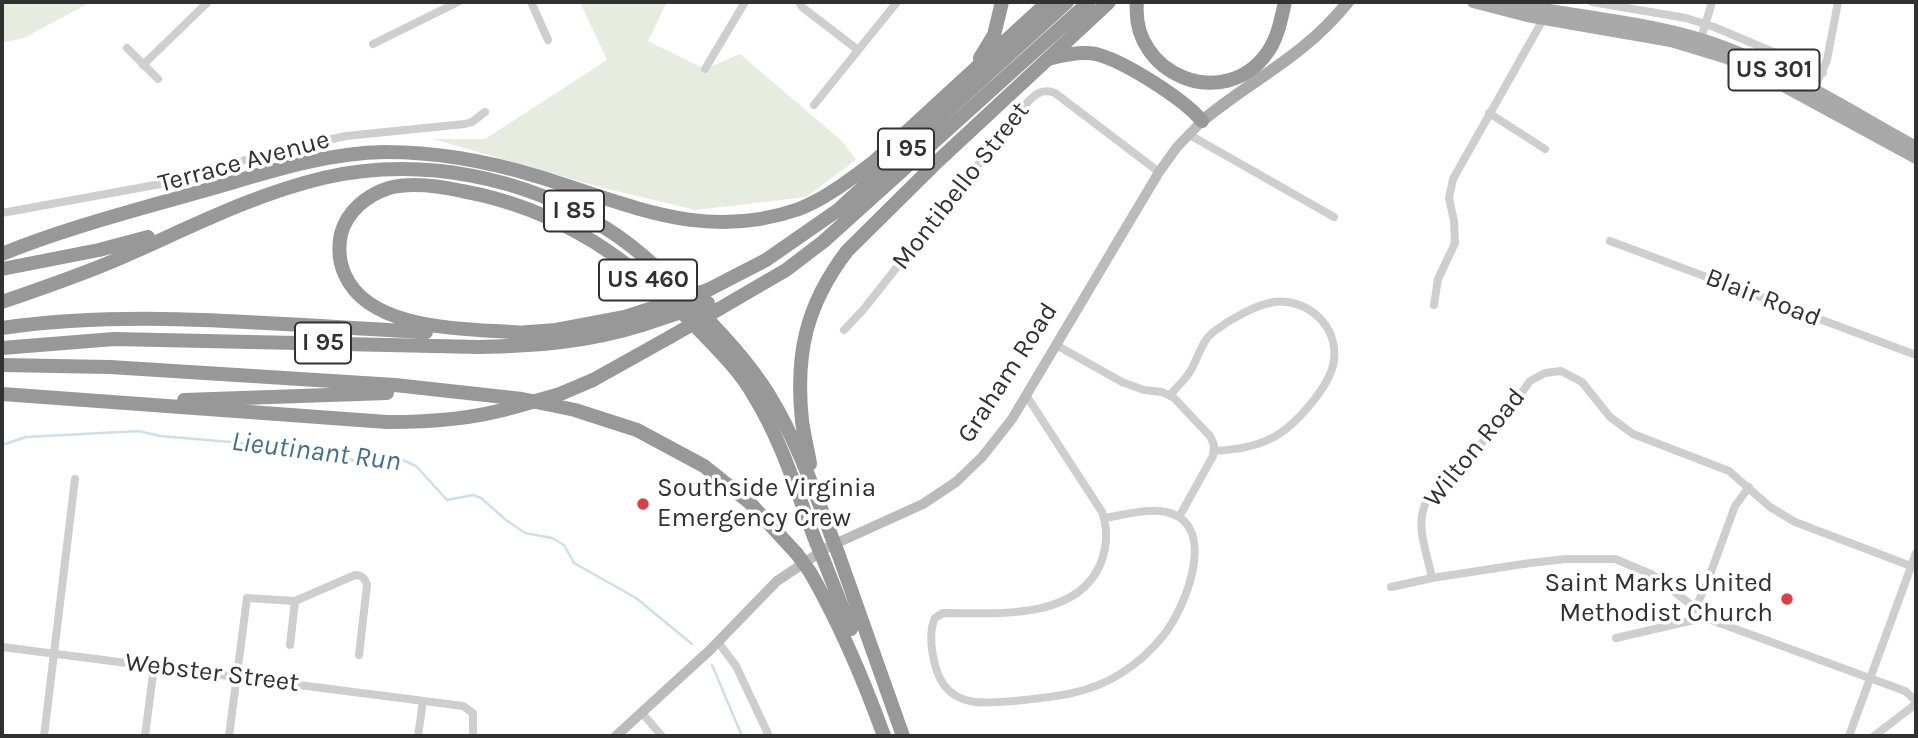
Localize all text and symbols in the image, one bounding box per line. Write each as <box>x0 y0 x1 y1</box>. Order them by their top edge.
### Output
road number: US 301 <box>1728 50 1820 90</box>
street label: Montibello Street <box>886 96 1036 276</box>
street label: Terrace Avenue <box>155 124 333 200</box>
road number: I 95 <box>878 128 934 169</box>
road number: I 85 <box>544 190 604 232</box>
road number: US 460 <box>599 260 697 300</box>
street label: Blair Road <box>1701 262 1825 334</box>
street label: Graham Road <box>951 297 1065 449</box>
road number: I 95 <box>295 322 351 364</box>
street label: Wilton Road <box>1418 382 1532 514</box>
water label: Lieutinant Run <box>229 425 403 479</box>
place label: Southside Virginia Emergency Crew <box>657 473 876 534</box>
marker: Southside Virginia Emergency Crew <box>635 496 651 512</box>
place label: Saint Marks United Methodist Church <box>1544 568 1773 630</box>
marker: Saint Marks United Methodist Church <box>1779 591 1795 607</box>
street label: Webster Street <box>123 647 301 699</box>

